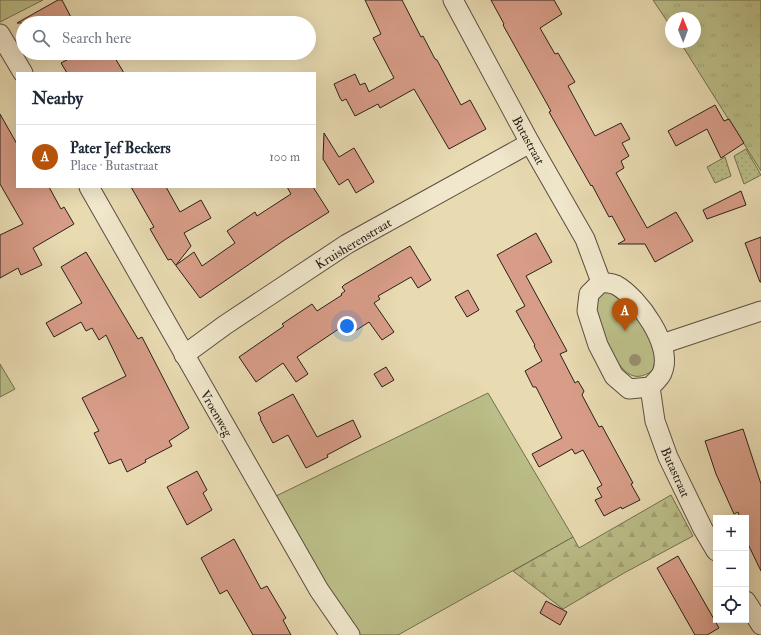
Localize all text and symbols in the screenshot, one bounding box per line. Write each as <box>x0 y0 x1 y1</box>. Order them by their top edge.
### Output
north arrow <box>665 12 701 48</box>
search box <box>16 16 316 60</box>
icon: search <box>30 27 52 49</box>
text: Search here <box>62 29 131 48</box>
text: Nearby <box>32 88 83 109</box>
street label: Butastraat <box>508 113 548 168</box>
text: Pater Jef Beckers <box>70 139 171 158</box>
text: A <box>41 149 49 165</box>
text: 100 m <box>269 149 300 165</box>
text: Place · Butastraat <box>70 158 158 174</box>
street label: Kruisherenstraat <box>312 215 395 273</box>
pin: A <box>612 298 638 331</box>
your location <box>337 316 357 336</box>
street label: Vroenweg <box>196 387 236 440</box>
street label: Butastraat <box>657 445 693 500</box>
map controls <box>713 515 749 623</box>
button: + <box>713 515 749 551</box>
button: − <box>713 551 749 587</box>
button: locate <box>713 587 749 623</box>

